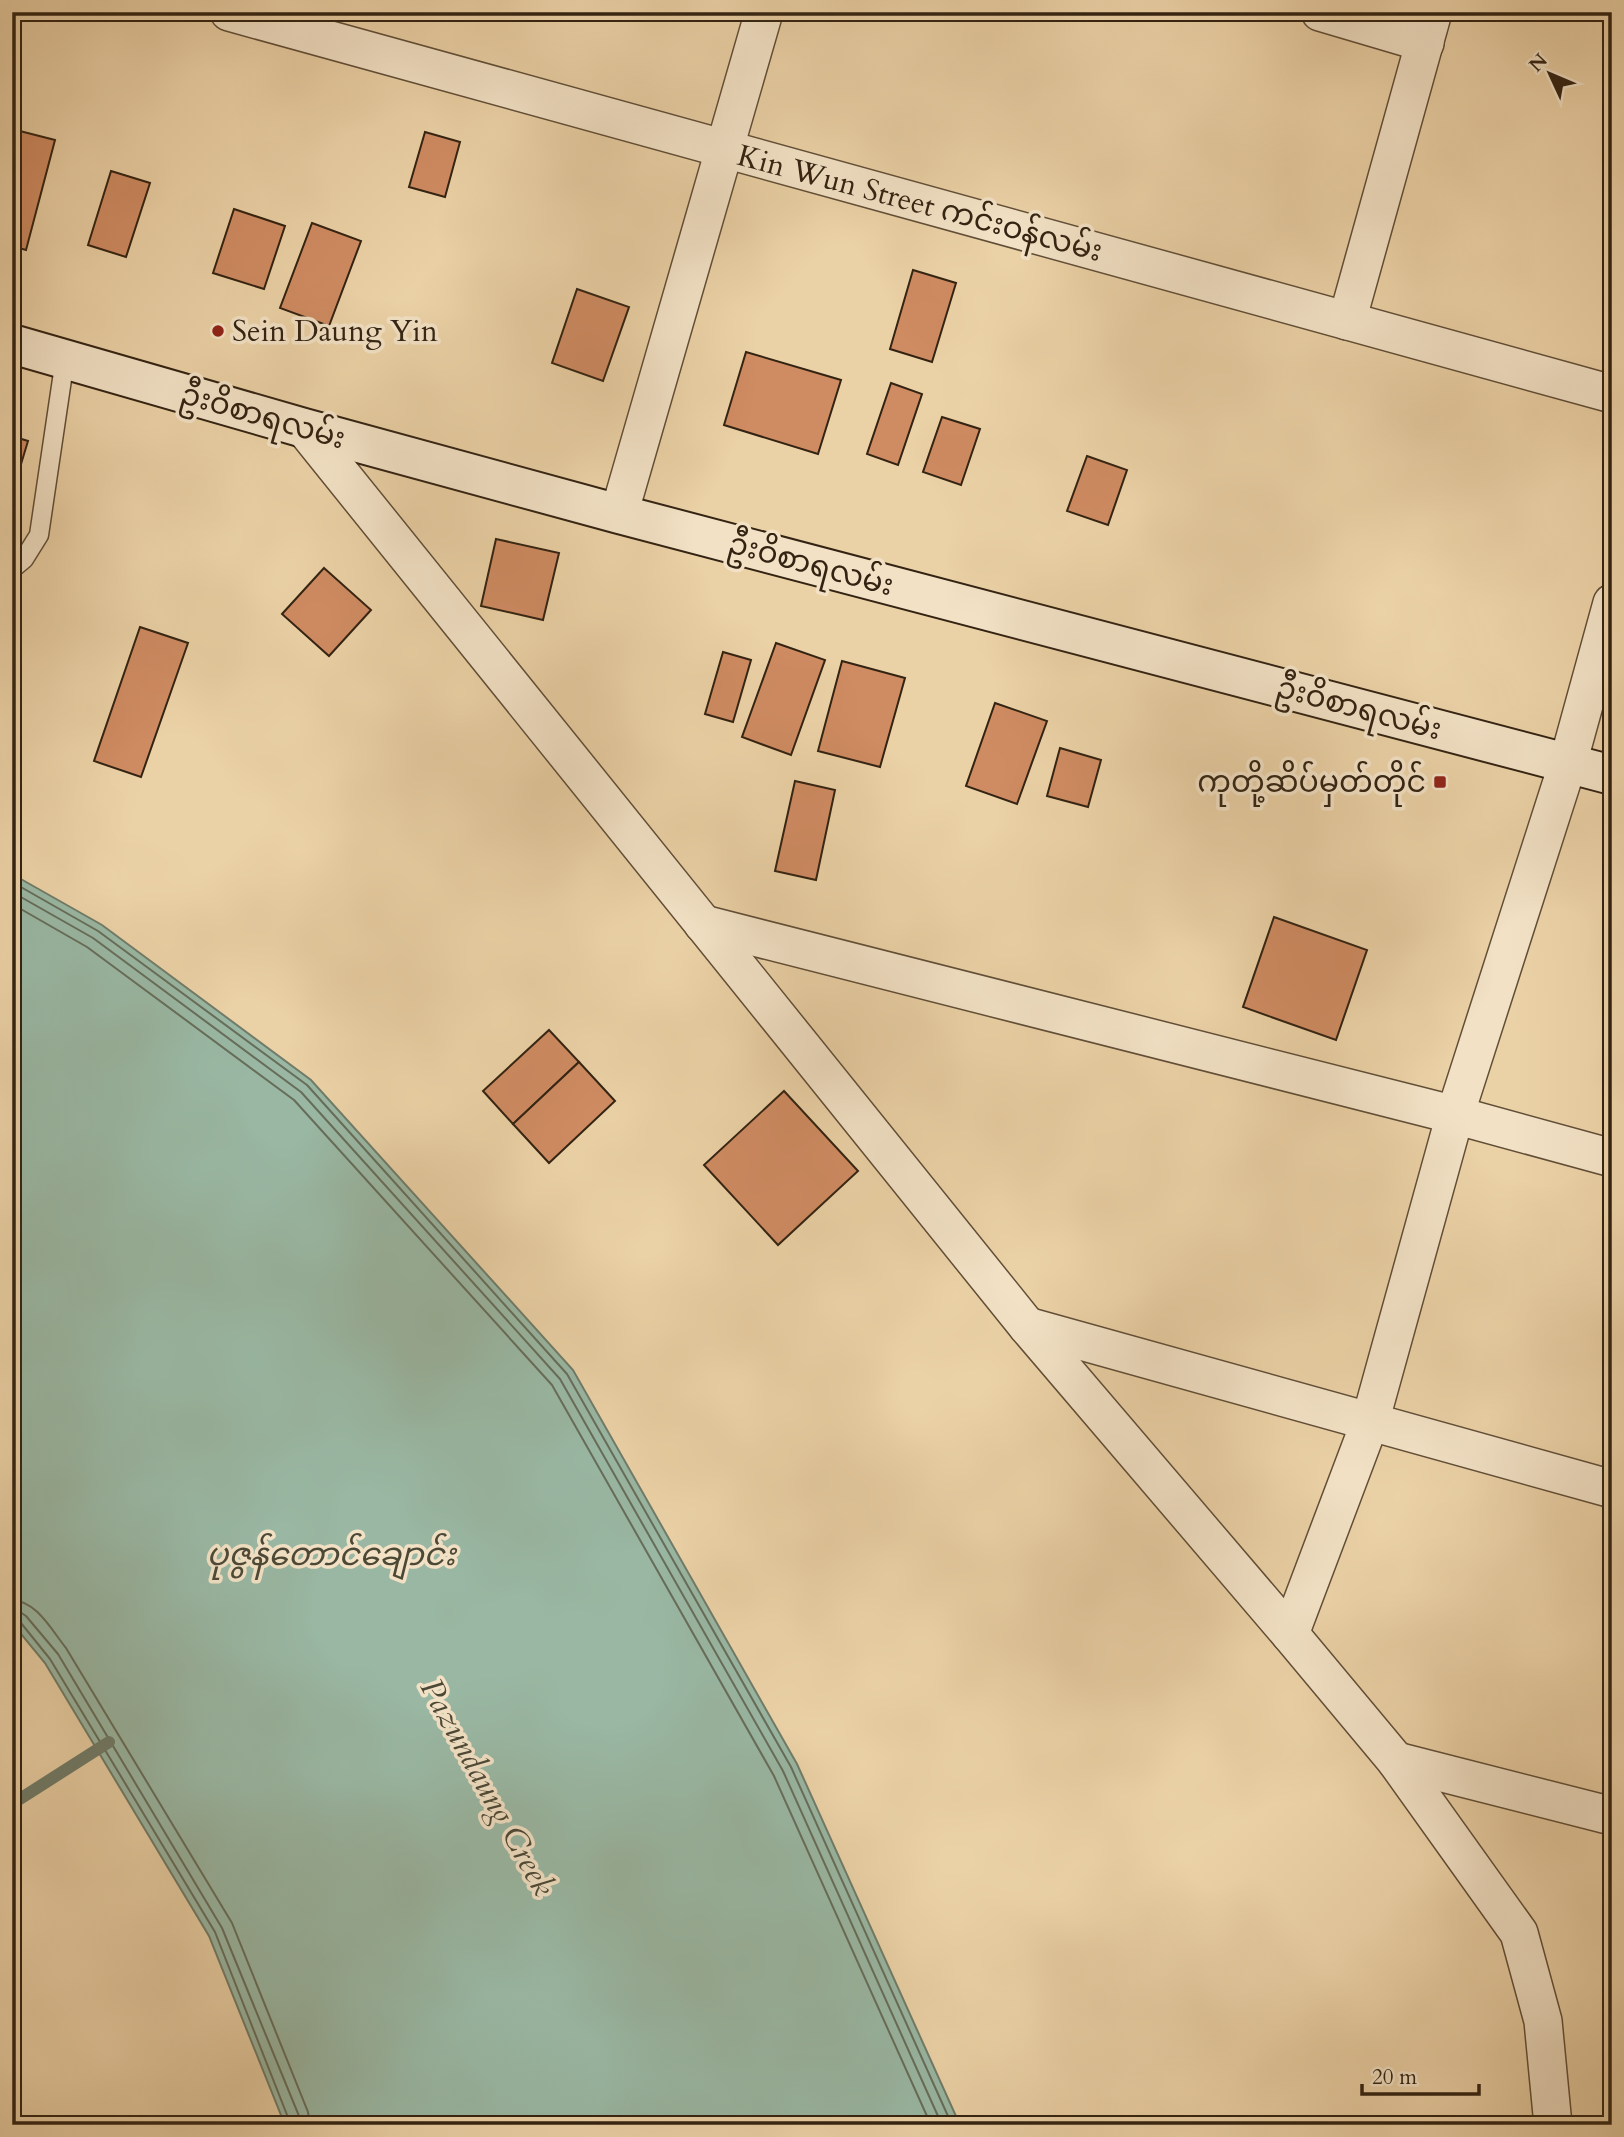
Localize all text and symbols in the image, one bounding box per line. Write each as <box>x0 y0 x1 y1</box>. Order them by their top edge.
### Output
north arrow <box>1516 38 1586 108</box>
text: N <box>1523 48 1554 78</box>
street label: Kin Wun Street ကင်းဝန်လမ်း <box>732 133 1107 276</box>
place label: Sein Daung Yin <box>232 311 438 352</box>
marker: Sein Daung Yin <box>210 323 226 339</box>
street label: ဦးဝိစာရလမ်း <box>175 372 350 463</box>
street label: ဦးဝိစာရလမ်း <box>723 521 899 610</box>
street label: ဦးဝိစာရလမ်း <box>1271 665 1447 754</box>
place label: ကုတို့ဆိပ်မှတ်တိုင် <box>1197 760 1426 807</box>
marker: ကုတို့ဆိပ်မှတ်တိုင် <box>1432 774 1448 790</box>
water label: ပုဇွန်တောင်ချောင်း <box>207 1532 457 1580</box>
water label: Pazundaung Creek <box>409 1671 565 1904</box>
scale bar <box>1362 2053 1479 2097</box>
text: 20 m <box>1372 2063 1417 2092</box>

